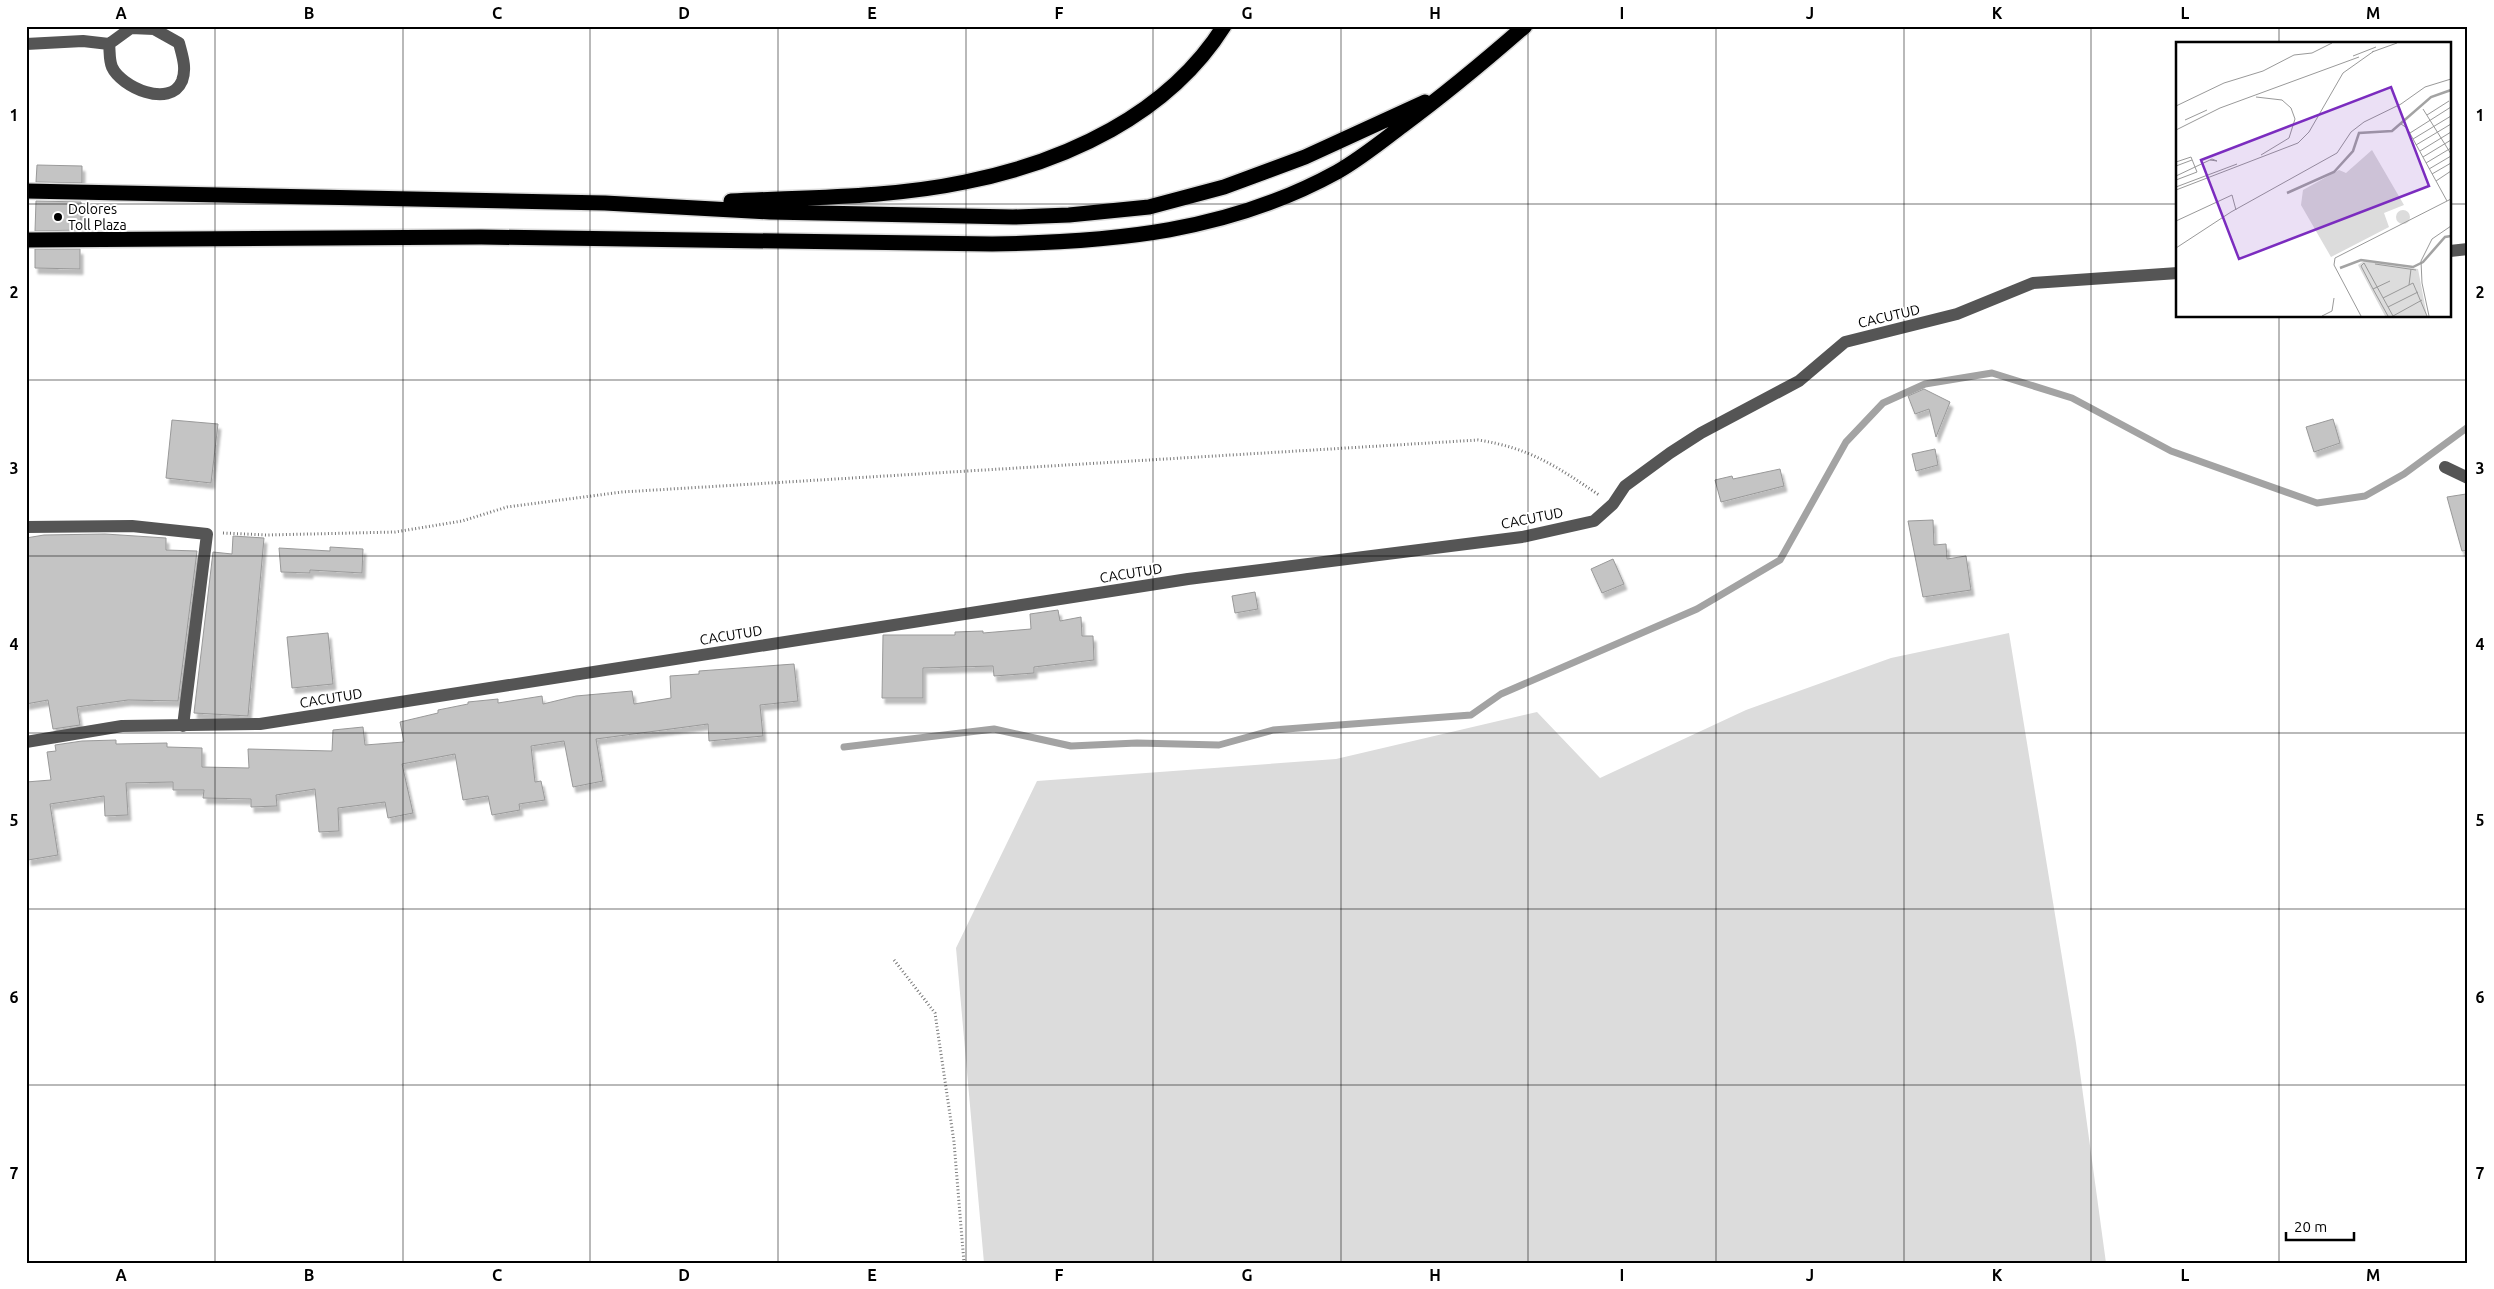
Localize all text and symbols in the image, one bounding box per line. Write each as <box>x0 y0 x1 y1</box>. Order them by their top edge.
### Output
text: A <box>115 4 127 22</box>
text: B <box>304 4 314 22</box>
text: C <box>492 4 502 22</box>
text: D <box>678 4 690 22</box>
text: E <box>867 4 877 22</box>
text: F <box>1055 4 1064 22</box>
text: G <box>1241 4 1253 22</box>
text: H <box>1429 4 1441 22</box>
text: I <box>1620 4 1624 22</box>
text: J <box>1806 4 1814 22</box>
text: K <box>1992 4 2003 22</box>
text: L <box>2181 4 2190 22</box>
text: M <box>2366 4 2380 22</box>
inset map <box>2176 42 2452 318</box>
text: 1 <box>9 106 19 124</box>
text: 1 <box>2475 106 2485 124</box>
place label: Dolores Toll Plaza <box>68 201 127 233</box>
marker: Dolores Toll Plaza <box>52 211 64 223</box>
text: 2 <box>9 283 19 301</box>
text: 2 <box>2475 283 2485 301</box>
street label: CACUTUD <box>1856 301 1922 331</box>
text: 3 <box>9 459 19 477</box>
text: 3 <box>2475 459 2485 477</box>
street label: CACUTUD <box>1499 504 1565 532</box>
street label: CACUTUD <box>1099 560 1164 586</box>
street label: CACUTUD <box>699 622 764 648</box>
text: 4 <box>9 635 19 653</box>
text: 4 <box>2475 635 2485 653</box>
street label: CACUTUD <box>299 685 364 711</box>
text: 5 <box>9 811 19 829</box>
text: 5 <box>2475 811 2485 829</box>
text: 6 <box>9 988 19 1006</box>
text: 6 <box>2475 988 2485 1006</box>
text: 7 <box>9 1164 19 1182</box>
text: 7 <box>2475 1164 2485 1182</box>
scale bar <box>2286 1209 2354 1241</box>
text: 20 m <box>2294 1218 2327 1235</box>
text: A <box>115 1266 127 1284</box>
text: B <box>304 1266 314 1284</box>
text: C <box>492 1266 502 1284</box>
text: D <box>678 1266 690 1284</box>
text: E <box>867 1266 877 1284</box>
text: F <box>1055 1266 1064 1284</box>
text: G <box>1241 1266 1253 1284</box>
text: H <box>1429 1266 1441 1284</box>
text: I <box>1620 1266 1624 1284</box>
text: J <box>1806 1266 1814 1284</box>
text: K <box>1992 1266 2003 1284</box>
text: L <box>2181 1266 2190 1284</box>
text: M <box>2366 1266 2380 1284</box>

